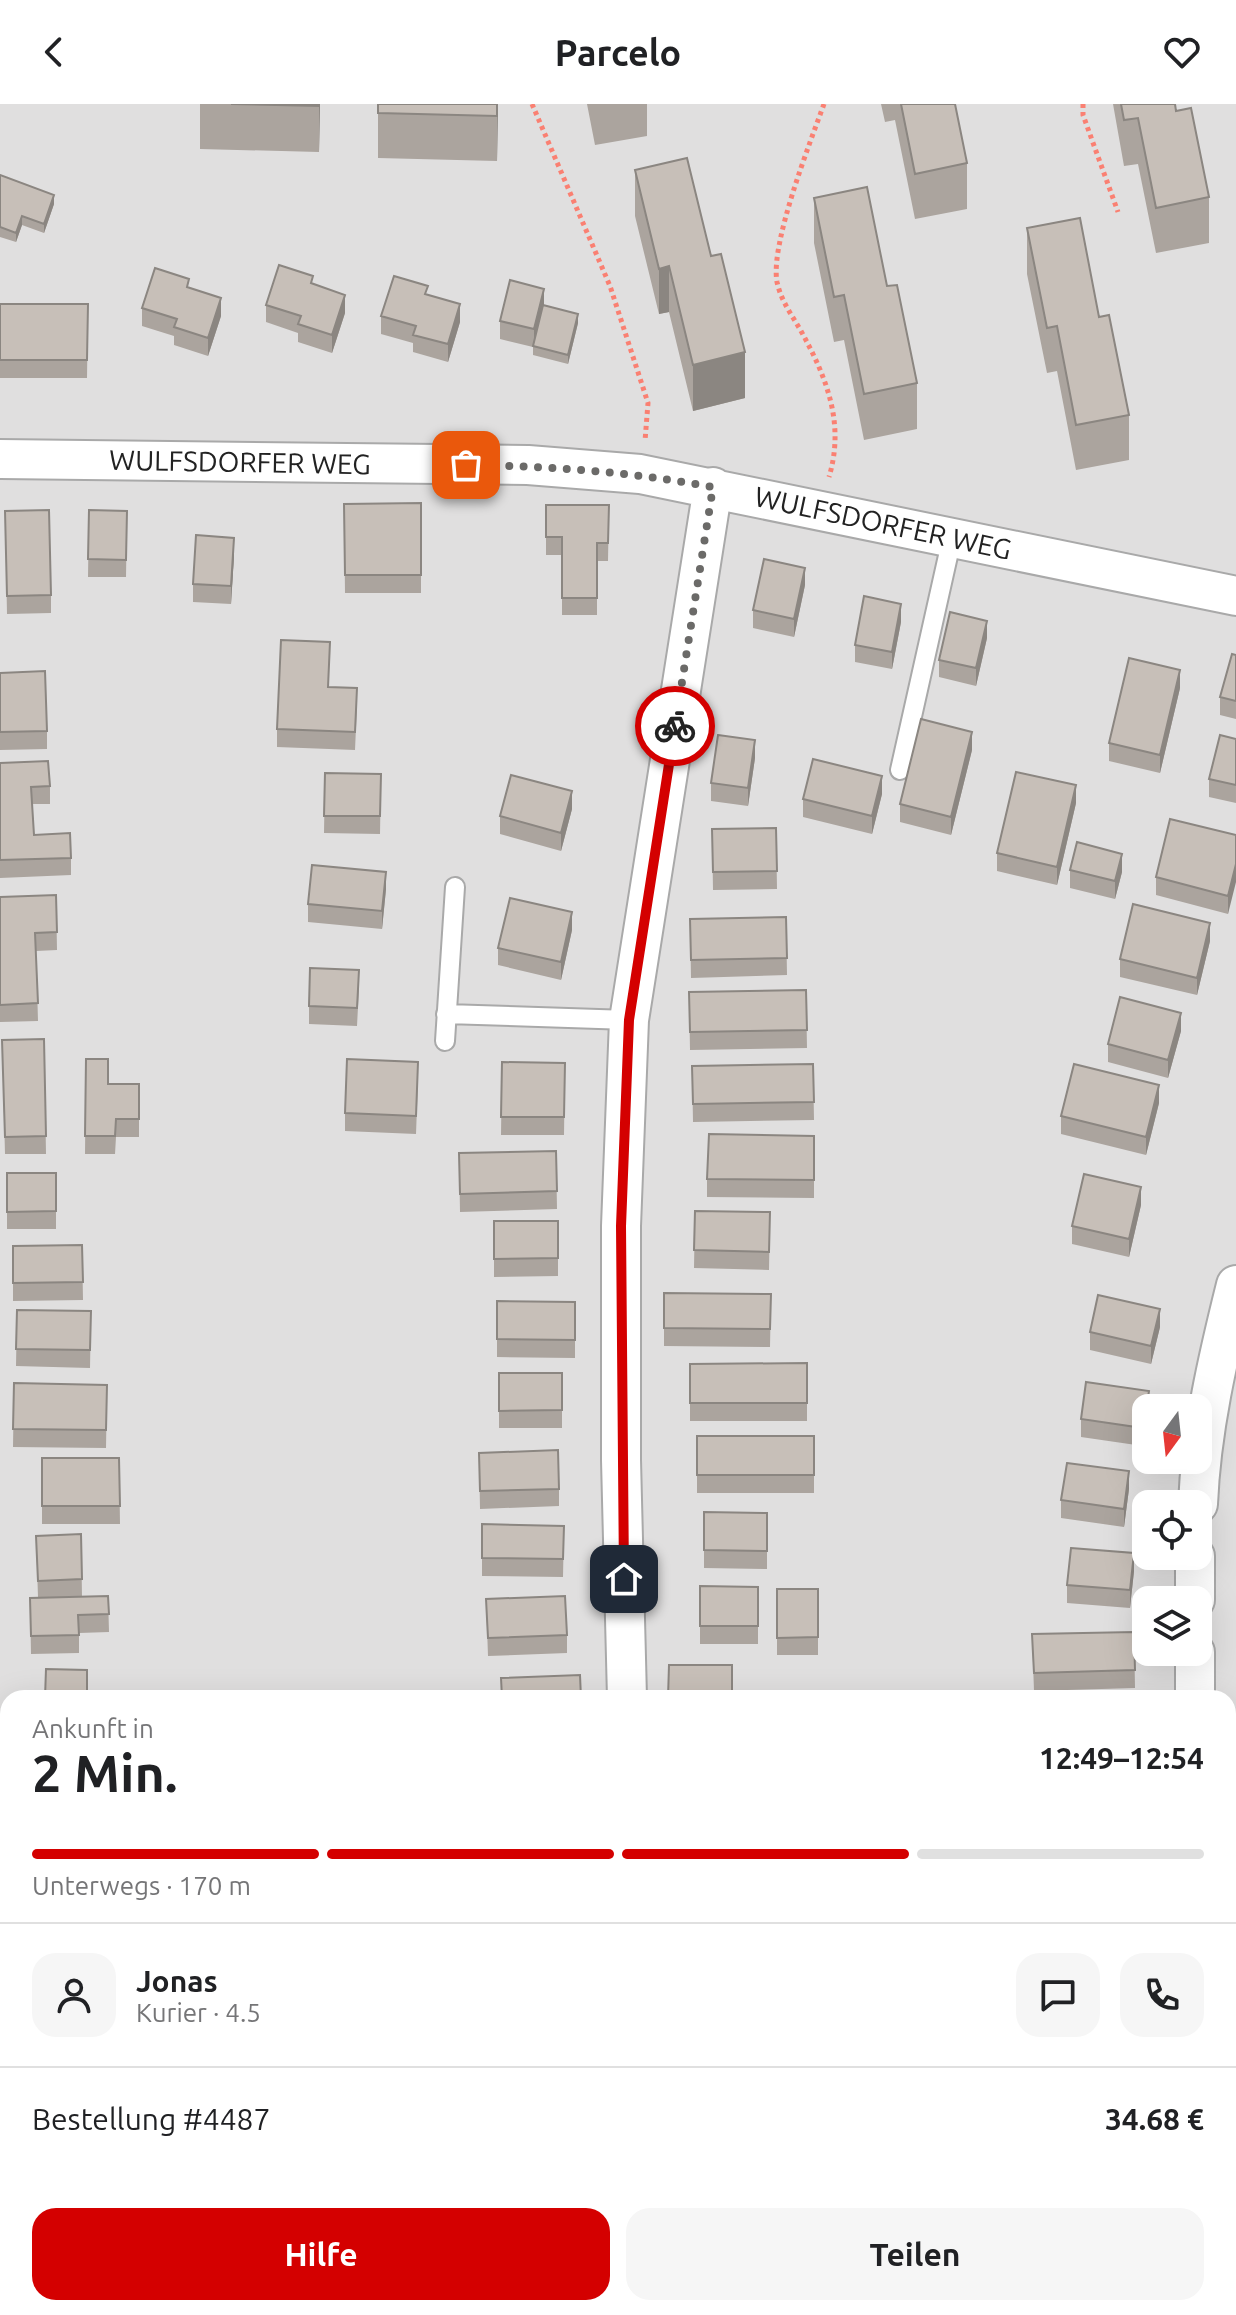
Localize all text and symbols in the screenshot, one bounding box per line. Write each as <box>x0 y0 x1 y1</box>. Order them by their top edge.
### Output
icon: back <box>32 30 76 74</box>
icon: heart <box>1160 30 1204 74</box>
text: Parcelo <box>555 32 681 73</box>
pin <box>432 431 500 499</box>
icon: bag <box>444 443 488 487</box>
street label: WULFSDORFER WEG <box>109 444 371 479</box>
street label: WULFSDORFER WEG <box>752 480 1014 565</box>
courier <box>635 686 715 766</box>
icon: bike <box>653 704 697 748</box>
north arrow <box>1132 1394 1212 1474</box>
map controls <box>1132 1394 1212 1666</box>
button: locate <box>1132 1490 1212 1570</box>
pin <box>590 1545 658 1613</box>
icon: home <box>602 1557 646 1601</box>
button: layers <box>1132 1586 1212 1666</box>
text: Ankunft in <box>32 1714 154 1743</box>
text: 12:49–12:54 <box>1039 1741 1204 1775</box>
text: 2 Min. <box>32 1744 178 1802</box>
text: Unterwegs · 170 m <box>32 1871 251 1900</box>
button: person <box>32 1953 116 2037</box>
button: chat <box>1016 1953 1100 2037</box>
button: phone <box>1120 1953 1204 2037</box>
text: Jonas <box>136 1964 218 1998</box>
text: Kurier · 4.5 <box>136 1998 261 2027</box>
text: Bestellung #4487 <box>32 2102 270 2136</box>
text: 34.68 € <box>1105 2102 1204 2136</box>
button: Hilfe <box>32 2208 610 2300</box>
button: Teilen <box>626 2208 1204 2300</box>

